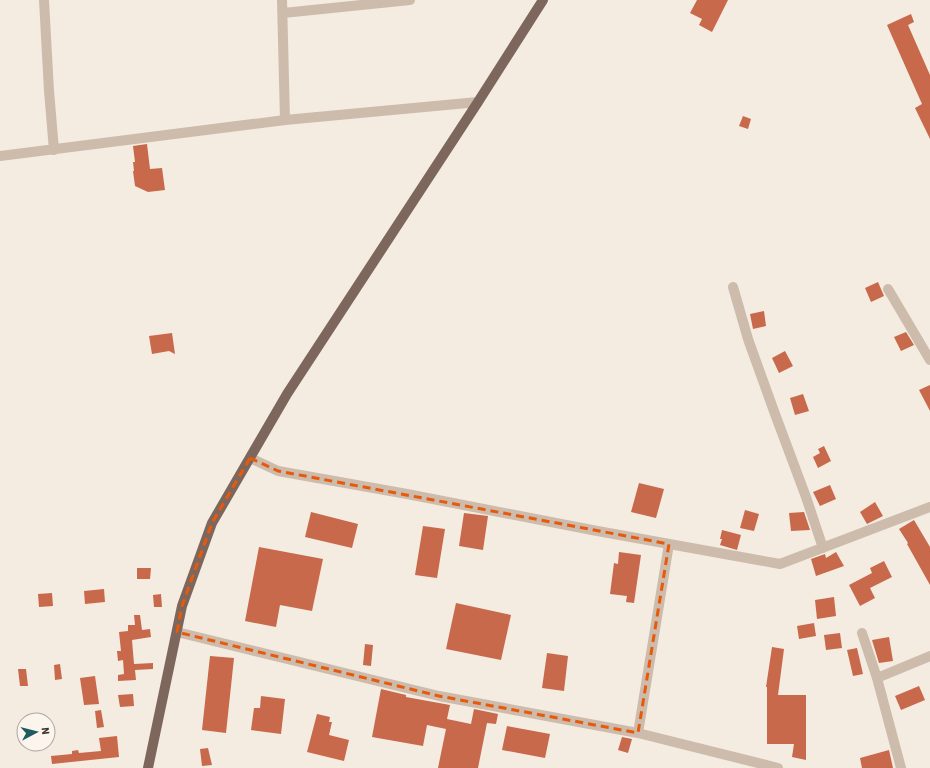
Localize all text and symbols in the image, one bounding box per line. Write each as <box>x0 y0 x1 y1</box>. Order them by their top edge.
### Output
north arrow <box>16 712 56 752</box>
text: N <box>38 726 53 735</box>

